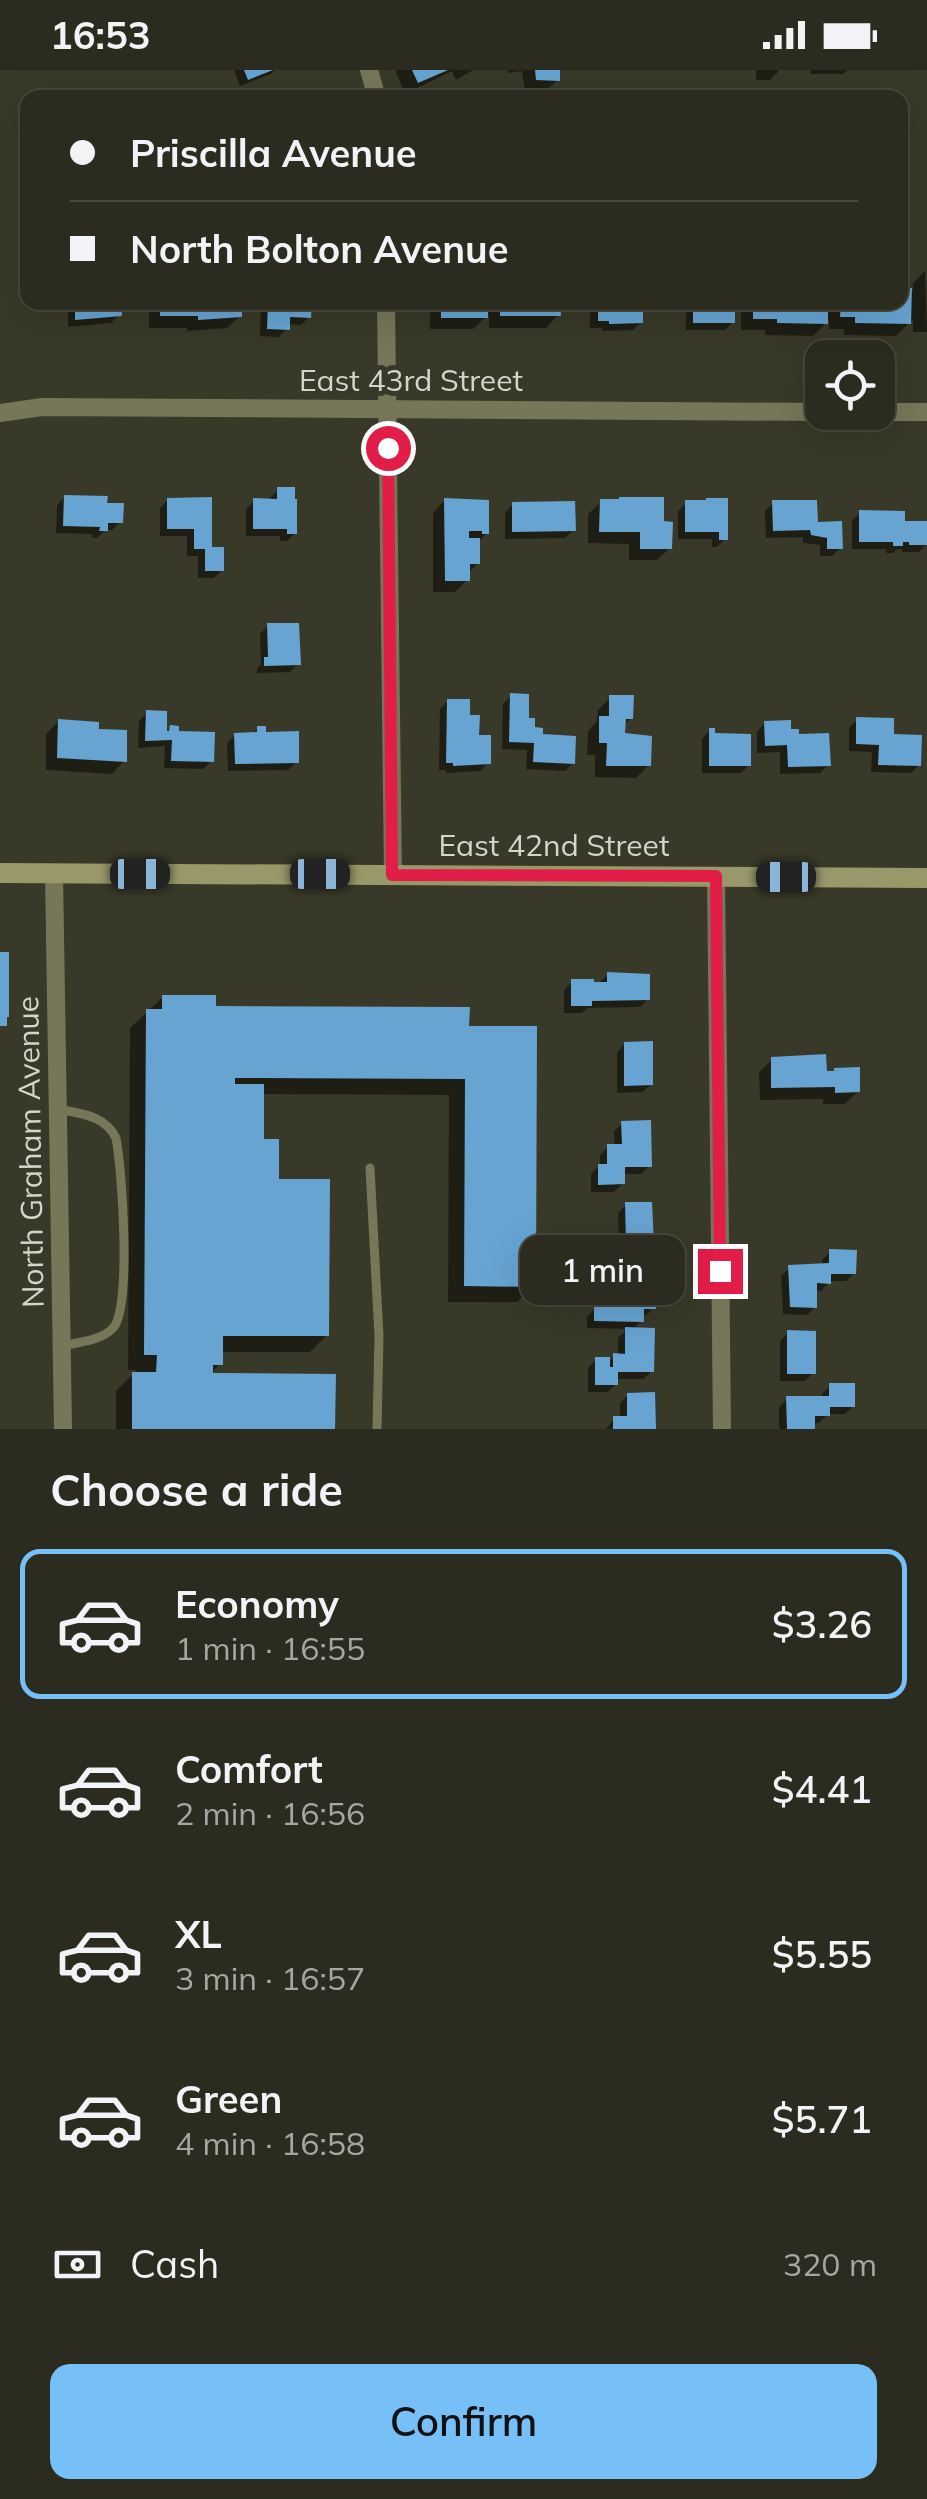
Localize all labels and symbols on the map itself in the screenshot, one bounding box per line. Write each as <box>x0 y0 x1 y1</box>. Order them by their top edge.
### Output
street label: East 43rd Street <box>299 361 523 399</box>
route start <box>366 426 411 471</box>
street label: East 42nd Street <box>439 826 669 864</box>
car <box>110 859 170 889</box>
car <box>290 859 350 889</box>
car <box>756 862 816 892</box>
street label: North Graham Avenue <box>8 996 52 1308</box>
callout: 1 min <box>520 1236 685 1306</box>
route end <box>698 1249 743 1294</box>

